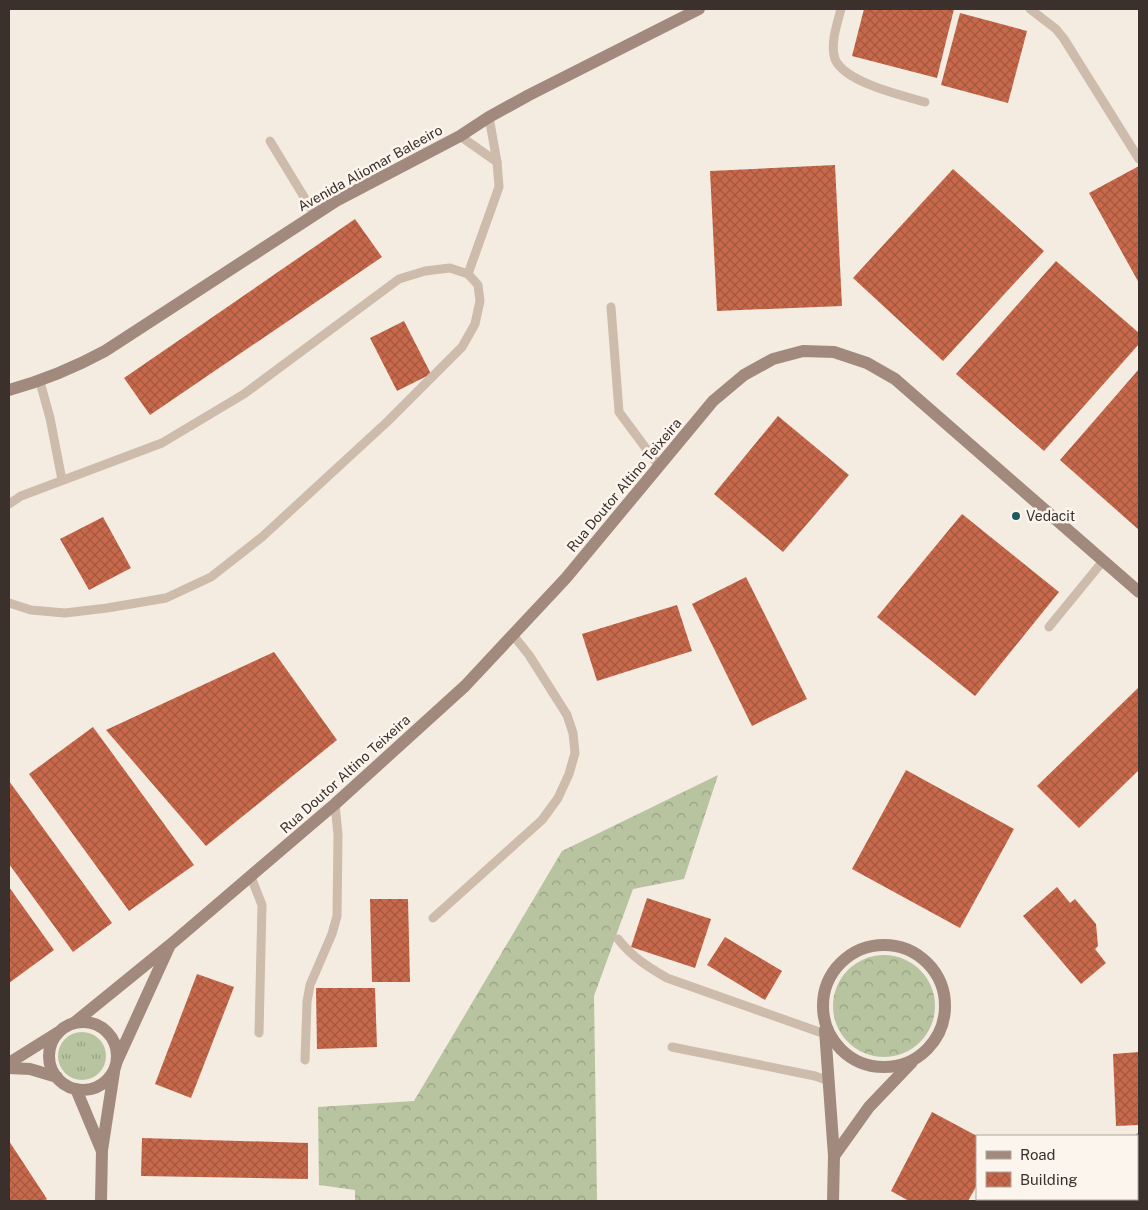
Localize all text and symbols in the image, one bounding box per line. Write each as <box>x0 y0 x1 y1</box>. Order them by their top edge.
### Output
street label: Avenida Aliomar Baleeiro <box>295 121 445 214</box>
street label: Rua Doutor Altino Teixeira <box>563 415 685 555</box>
place label: Vedacit <box>1026 508 1075 524</box>
marker: Vedacit <box>1010 510 1022 522</box>
street label: Rua Doutor Altino Teixeira <box>277 711 413 837</box>
legend <box>976 1135 1138 1200</box>
text: Road <box>1020 1146 1056 1163</box>
text: Building <box>1020 1171 1078 1188</box>

